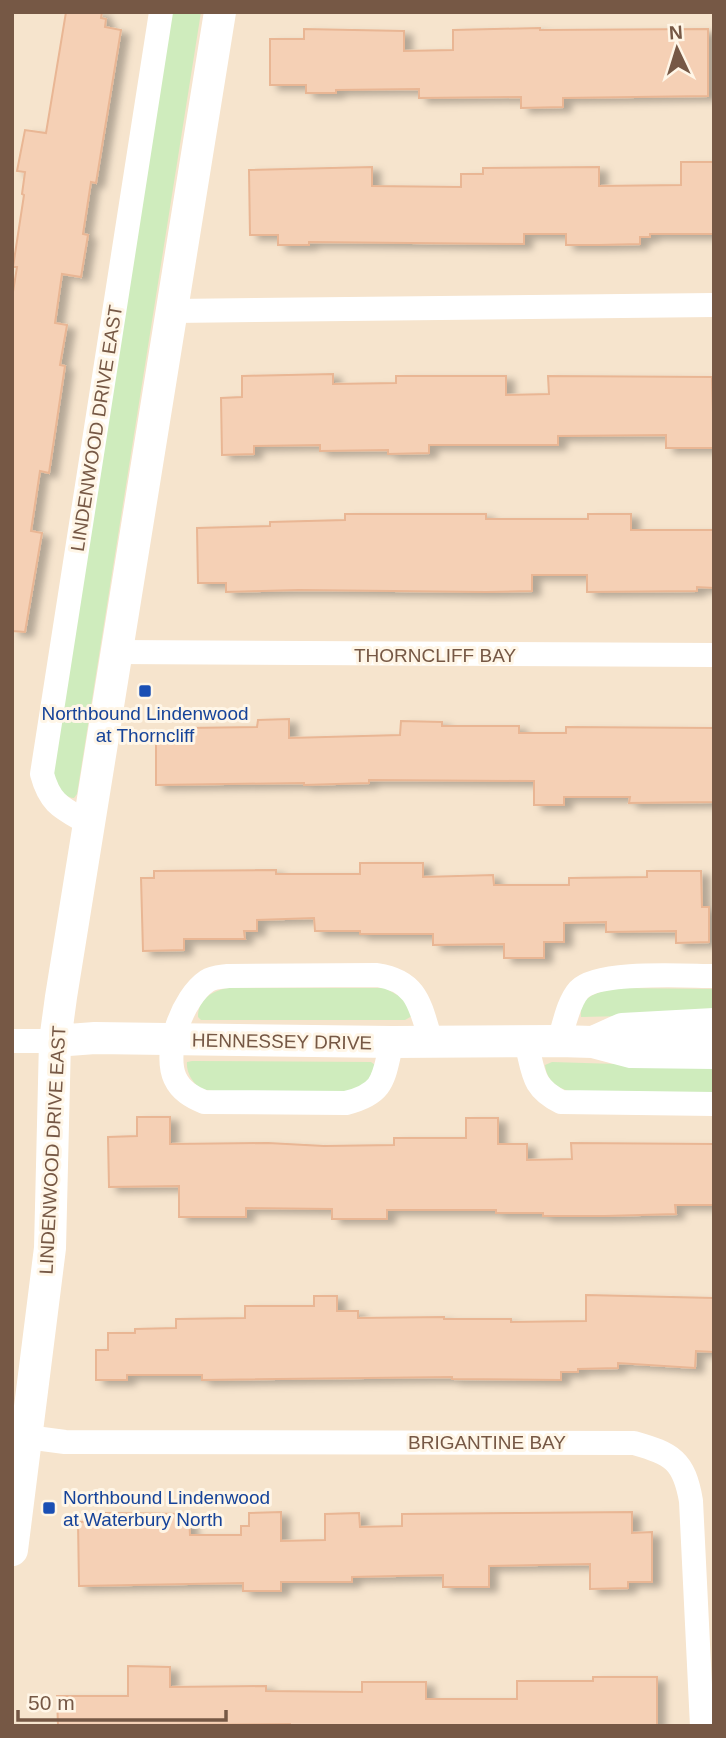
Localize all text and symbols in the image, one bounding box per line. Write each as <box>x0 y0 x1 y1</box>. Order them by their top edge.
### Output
north arrow <box>642 14 712 84</box>
text: N <box>668 22 683 43</box>
street label: LINDENWOOD DRIVE EAST <box>67 303 126 553</box>
street label: THORNCLIFF BAY <box>354 645 516 666</box>
marker: Northbound Lindenwood at Thorncliff <box>137 683 153 699</box>
place label: Northbound Lindenwood at Thorncliff <box>41 703 249 746</box>
street label: LINDENWOOD DRIVE EAST <box>35 1025 70 1275</box>
street label: HENNESSEY DRIVE <box>192 1029 372 1054</box>
street label: BRIGANTINE BAY <box>408 1432 566 1453</box>
place label: Northbound Lindenwood at Waterbury North <box>63 1487 270 1530</box>
marker: Northbound Lindenwood at Waterbury North <box>41 1500 57 1516</box>
scale bar <box>18 1678 226 1722</box>
text: 50 m <box>28 1691 75 1714</box>

